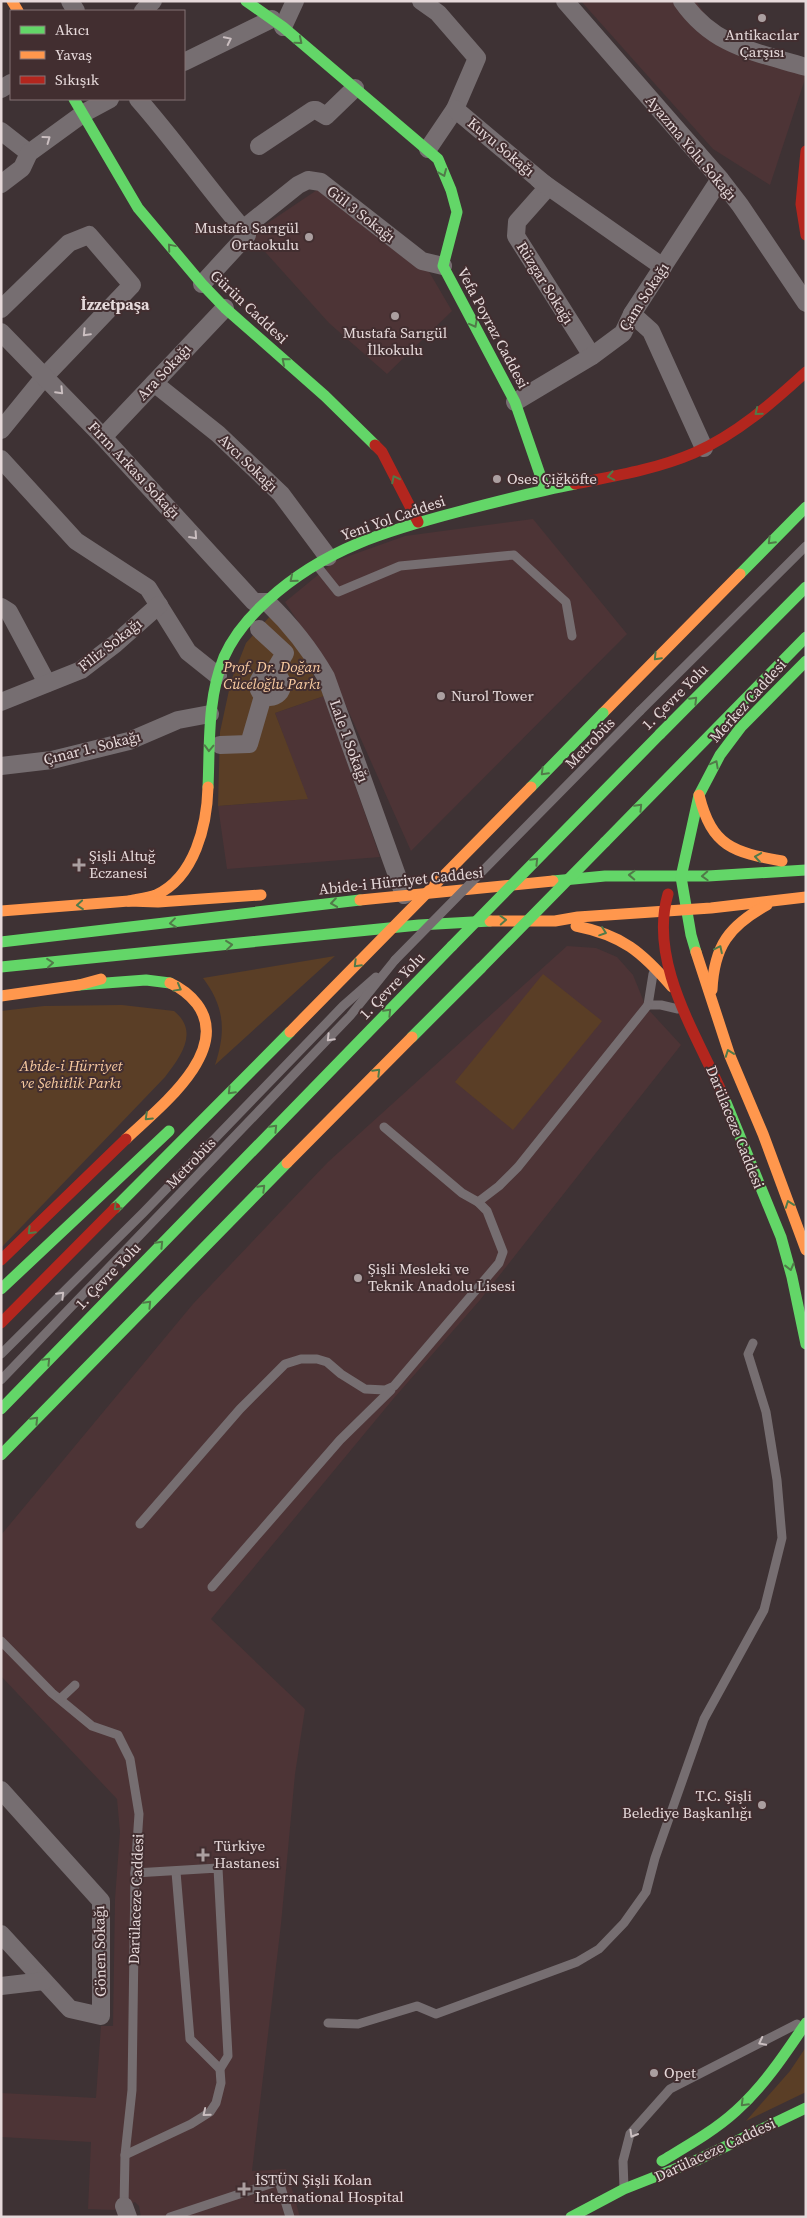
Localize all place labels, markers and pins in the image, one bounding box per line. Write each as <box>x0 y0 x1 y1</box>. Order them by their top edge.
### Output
marker: Antikacılar Çarşısı <box>756 12 768 24</box>
place label: Antikacılar Çarşısı <box>725 24 800 62</box>
place label: Mustafa Sarıgül Ortaokulu <box>195 217 300 255</box>
marker: Mustafa Sarıgül Ortaokulu <box>303 231 315 243</box>
marker: Mustafa Sarıgül İlkokulu <box>389 310 401 322</box>
place label: Mustafa Sarıgül İlkokulu <box>343 322 448 360</box>
place label: Oses Çiğköfte <box>507 468 597 489</box>
marker: Oses Çiğköfte <box>491 473 503 485</box>
place label: Nurol Tower <box>451 685 534 706</box>
marker: Nurol Tower <box>435 690 447 702</box>
place label: Şişli Altuğ Eczanesi <box>89 845 156 883</box>
marker: Şişli Altuğ Eczanesi <box>73 859 85 871</box>
place label: Şişli Mesleki ve Teknik Anadolu Lisesi <box>368 1258 515 1296</box>
marker: Şişli Mesleki ve Teknik Anadolu Lisesi <box>352 1272 364 1284</box>
place label: T.C. Şişli Belediye Başkanlığı <box>622 1785 752 1823</box>
marker: T.C. Şişli Belediye Başkanlığı <box>756 1799 768 1811</box>
place label: Türkiye Hastanesi <box>214 1835 280 1873</box>
marker: Türkiye Hastanesi <box>196 1848 210 1862</box>
place label: Opet <box>664 2062 696 2083</box>
marker: Opet <box>648 2067 660 2079</box>
place label: İSTÜN Şişli Kolan International Hospital <box>255 2169 404 2207</box>
marker: İSTÜN Şişli Kolan International Hospital <box>237 2182 251 2196</box>

